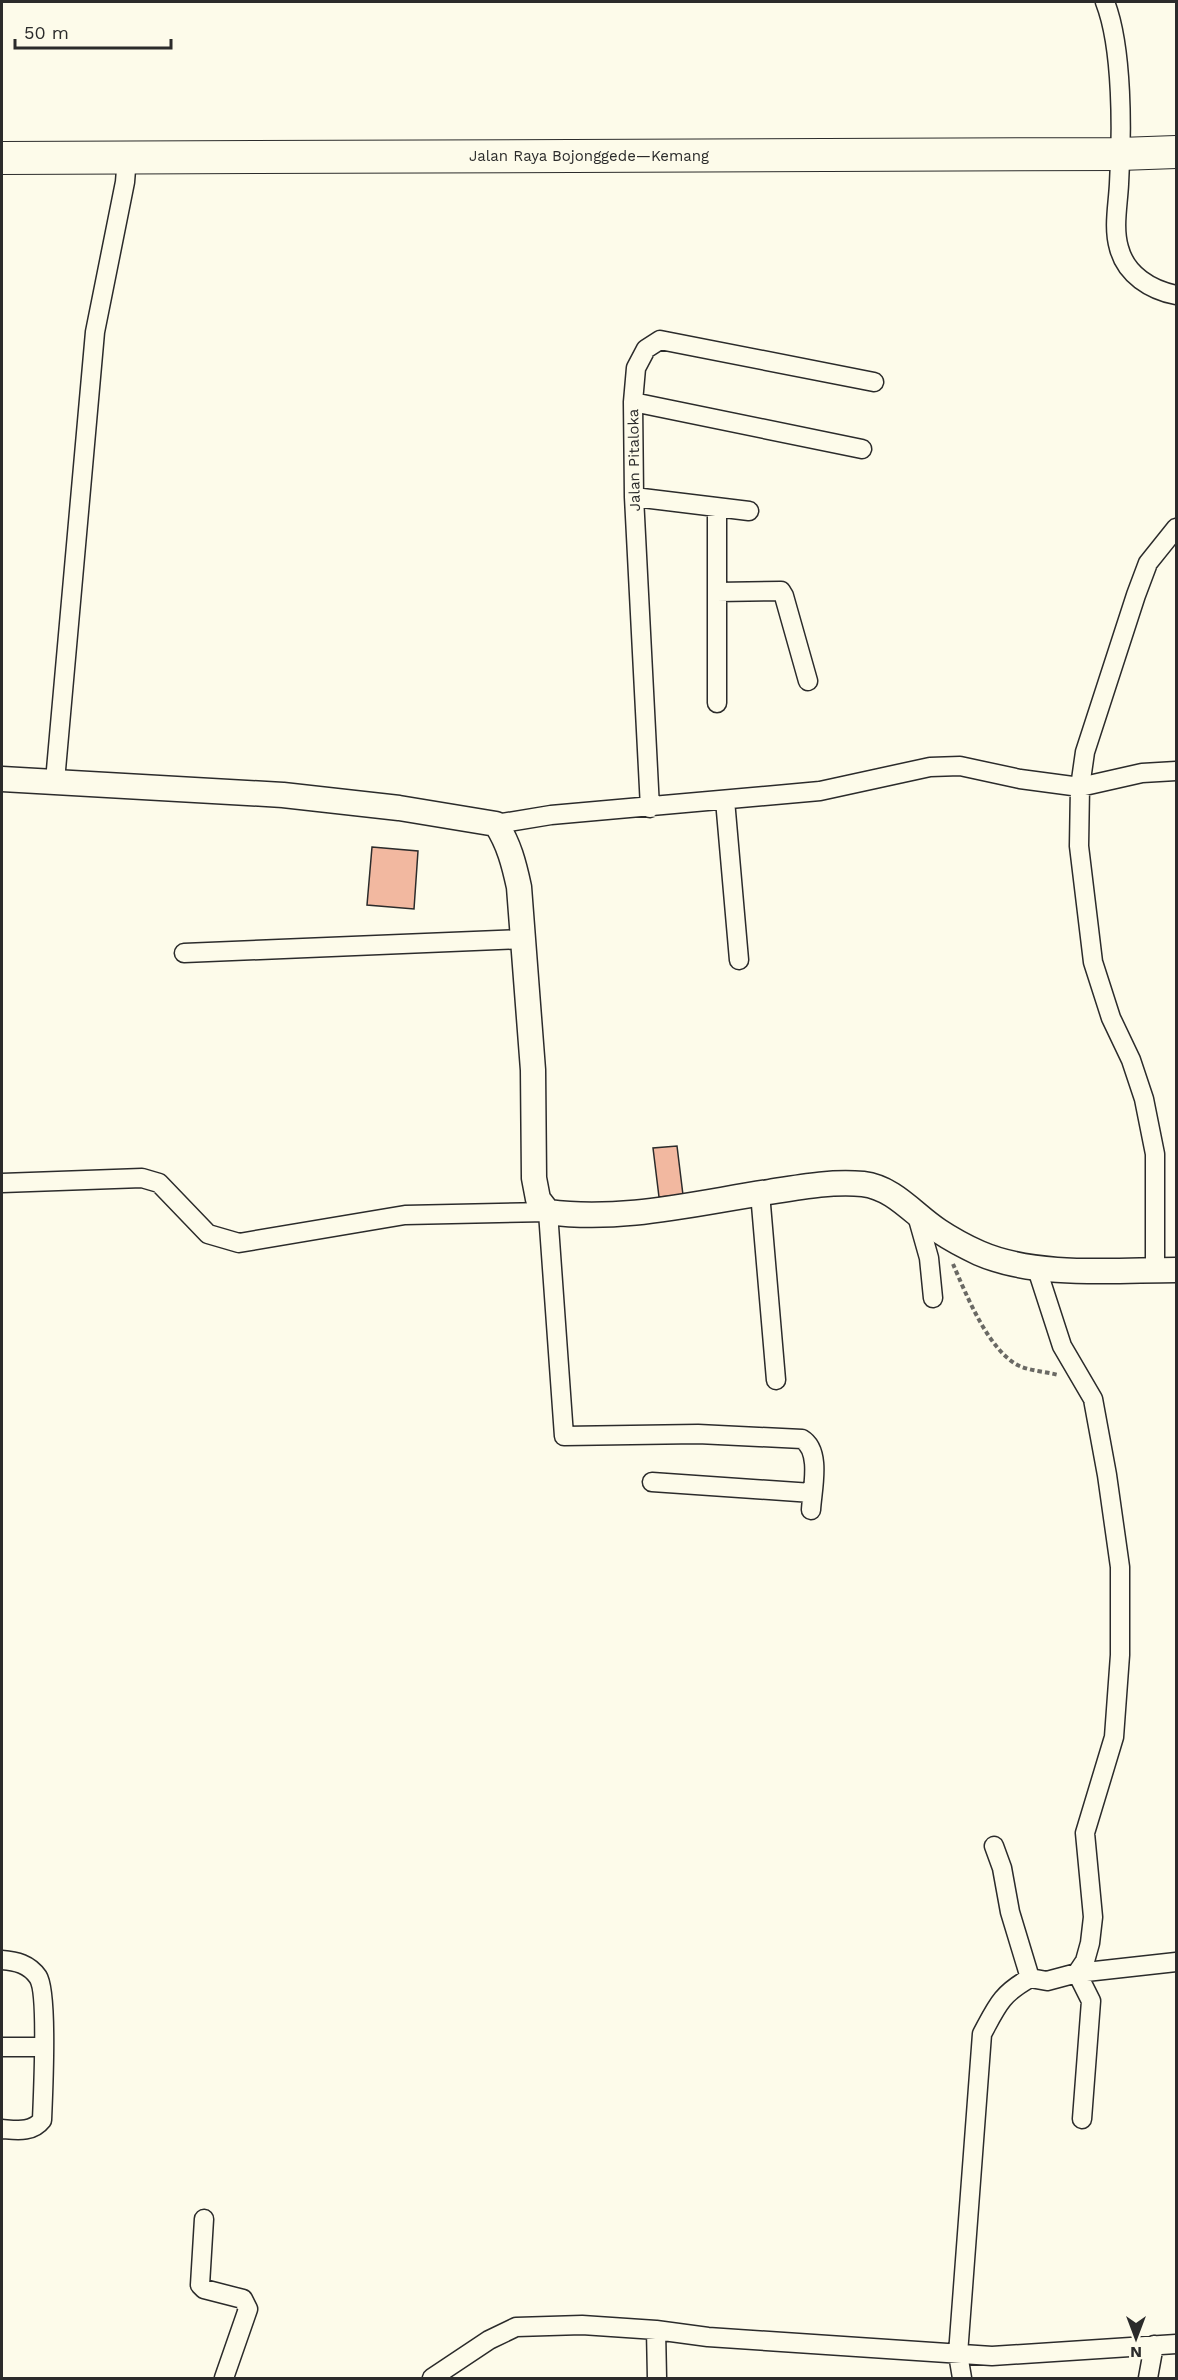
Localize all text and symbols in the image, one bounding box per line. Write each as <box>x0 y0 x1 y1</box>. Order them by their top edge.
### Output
scale bar <box>15 12 171 50</box>
text: 50 m <box>24 22 69 43</box>
street label: Jalan Raya Bojonggede—Kemang <box>469 147 709 165</box>
street label: Jalan Pitaloka <box>624 408 644 511</box>
north arrow <box>1106 2308 1166 2368</box>
text: N <box>1130 2343 1142 2362</box>

